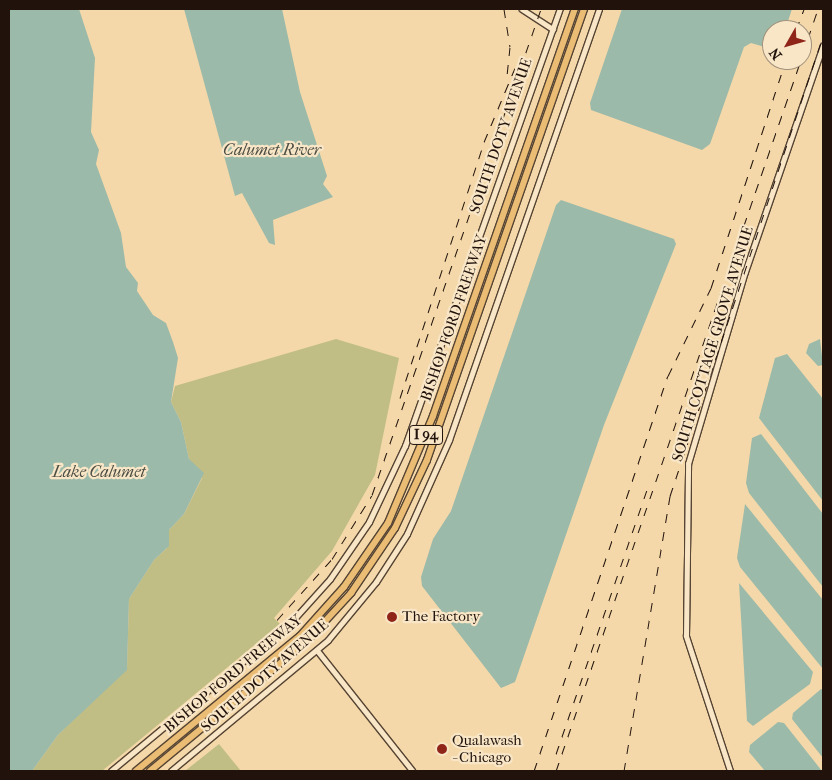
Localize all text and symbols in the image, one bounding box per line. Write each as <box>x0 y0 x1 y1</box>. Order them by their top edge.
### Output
north arrow <box>762 20 812 70</box>
text: N <box>766 45 786 63</box>
street label: SOUTH DOTY AVENUE <box>466 56 536 216</box>
water label: Calumet River <box>223 140 321 160</box>
street label: SOUTH COTTAGE GROVE AVENUE <box>669 224 757 464</box>
street label: BISHOP FORD FREEWAY <box>417 232 491 404</box>
road number: I 94 <box>408 424 444 446</box>
water label: Lake Calumet <box>53 462 145 482</box>
place label: The Factory <box>402 608 480 626</box>
street label: BISHOP FORD FREEWAY <box>160 611 306 737</box>
marker: The Factory <box>386 611 398 623</box>
street label: SOUTH DOTY AVENUE <box>198 616 332 736</box>
place label: Qualawash - Chicago <box>452 731 522 766</box>
marker: Qualawash - Chicago <box>436 743 448 755</box>

